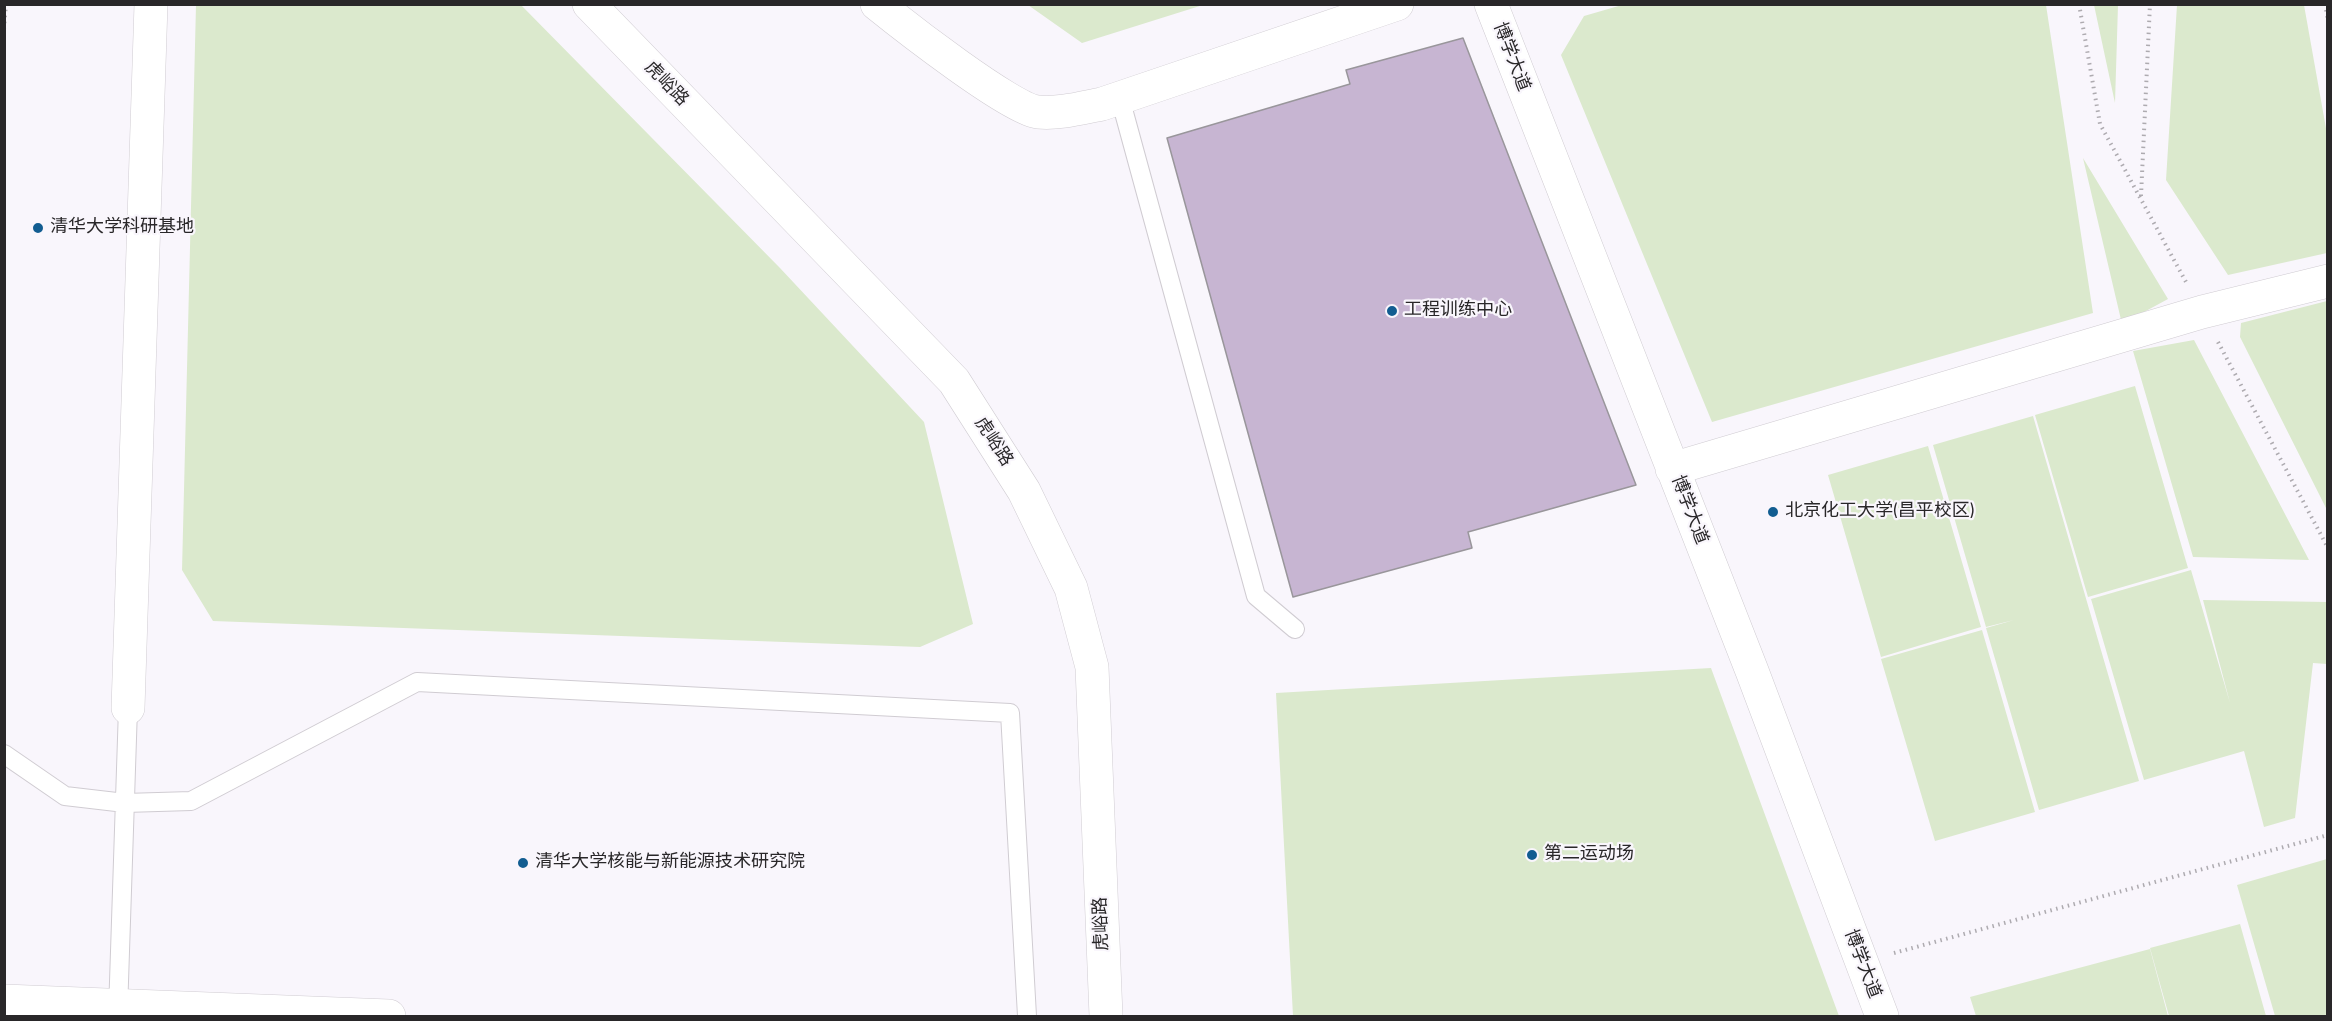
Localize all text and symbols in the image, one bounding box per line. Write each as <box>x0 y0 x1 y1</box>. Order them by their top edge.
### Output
street label: 博学大道 <box>1488 20 1534 94</box>
street label: 虎峪路 <box>639 57 693 111</box>
place label: 清华大学科研基地 <box>50 217 194 239</box>
marker: 清华大学科研基地 <box>31 221 45 235</box>
place label: 工程训练中心 <box>1404 300 1512 322</box>
marker: 工程训练中心 <box>1385 304 1399 318</box>
street label: 虎峪路 <box>969 413 1017 471</box>
street label: 博学大道 <box>1666 473 1712 547</box>
place label: 北京化工大学(昌平校区) <box>1785 501 1975 523</box>
marker: 北京化工大学(昌平校区) <box>1766 505 1780 519</box>
place label: 第二运动场 <box>1544 844 1634 866</box>
marker: 第二运动场 <box>1525 848 1539 862</box>
place label: 清华大学核能与新能源技术研究院 <box>535 852 805 874</box>
marker: 清华大学核能与新能源技术研究院 <box>516 856 530 870</box>
street label: 虎峪路 <box>1090 897 1114 951</box>
street label: 博学大道 <box>1839 927 1885 1001</box>

